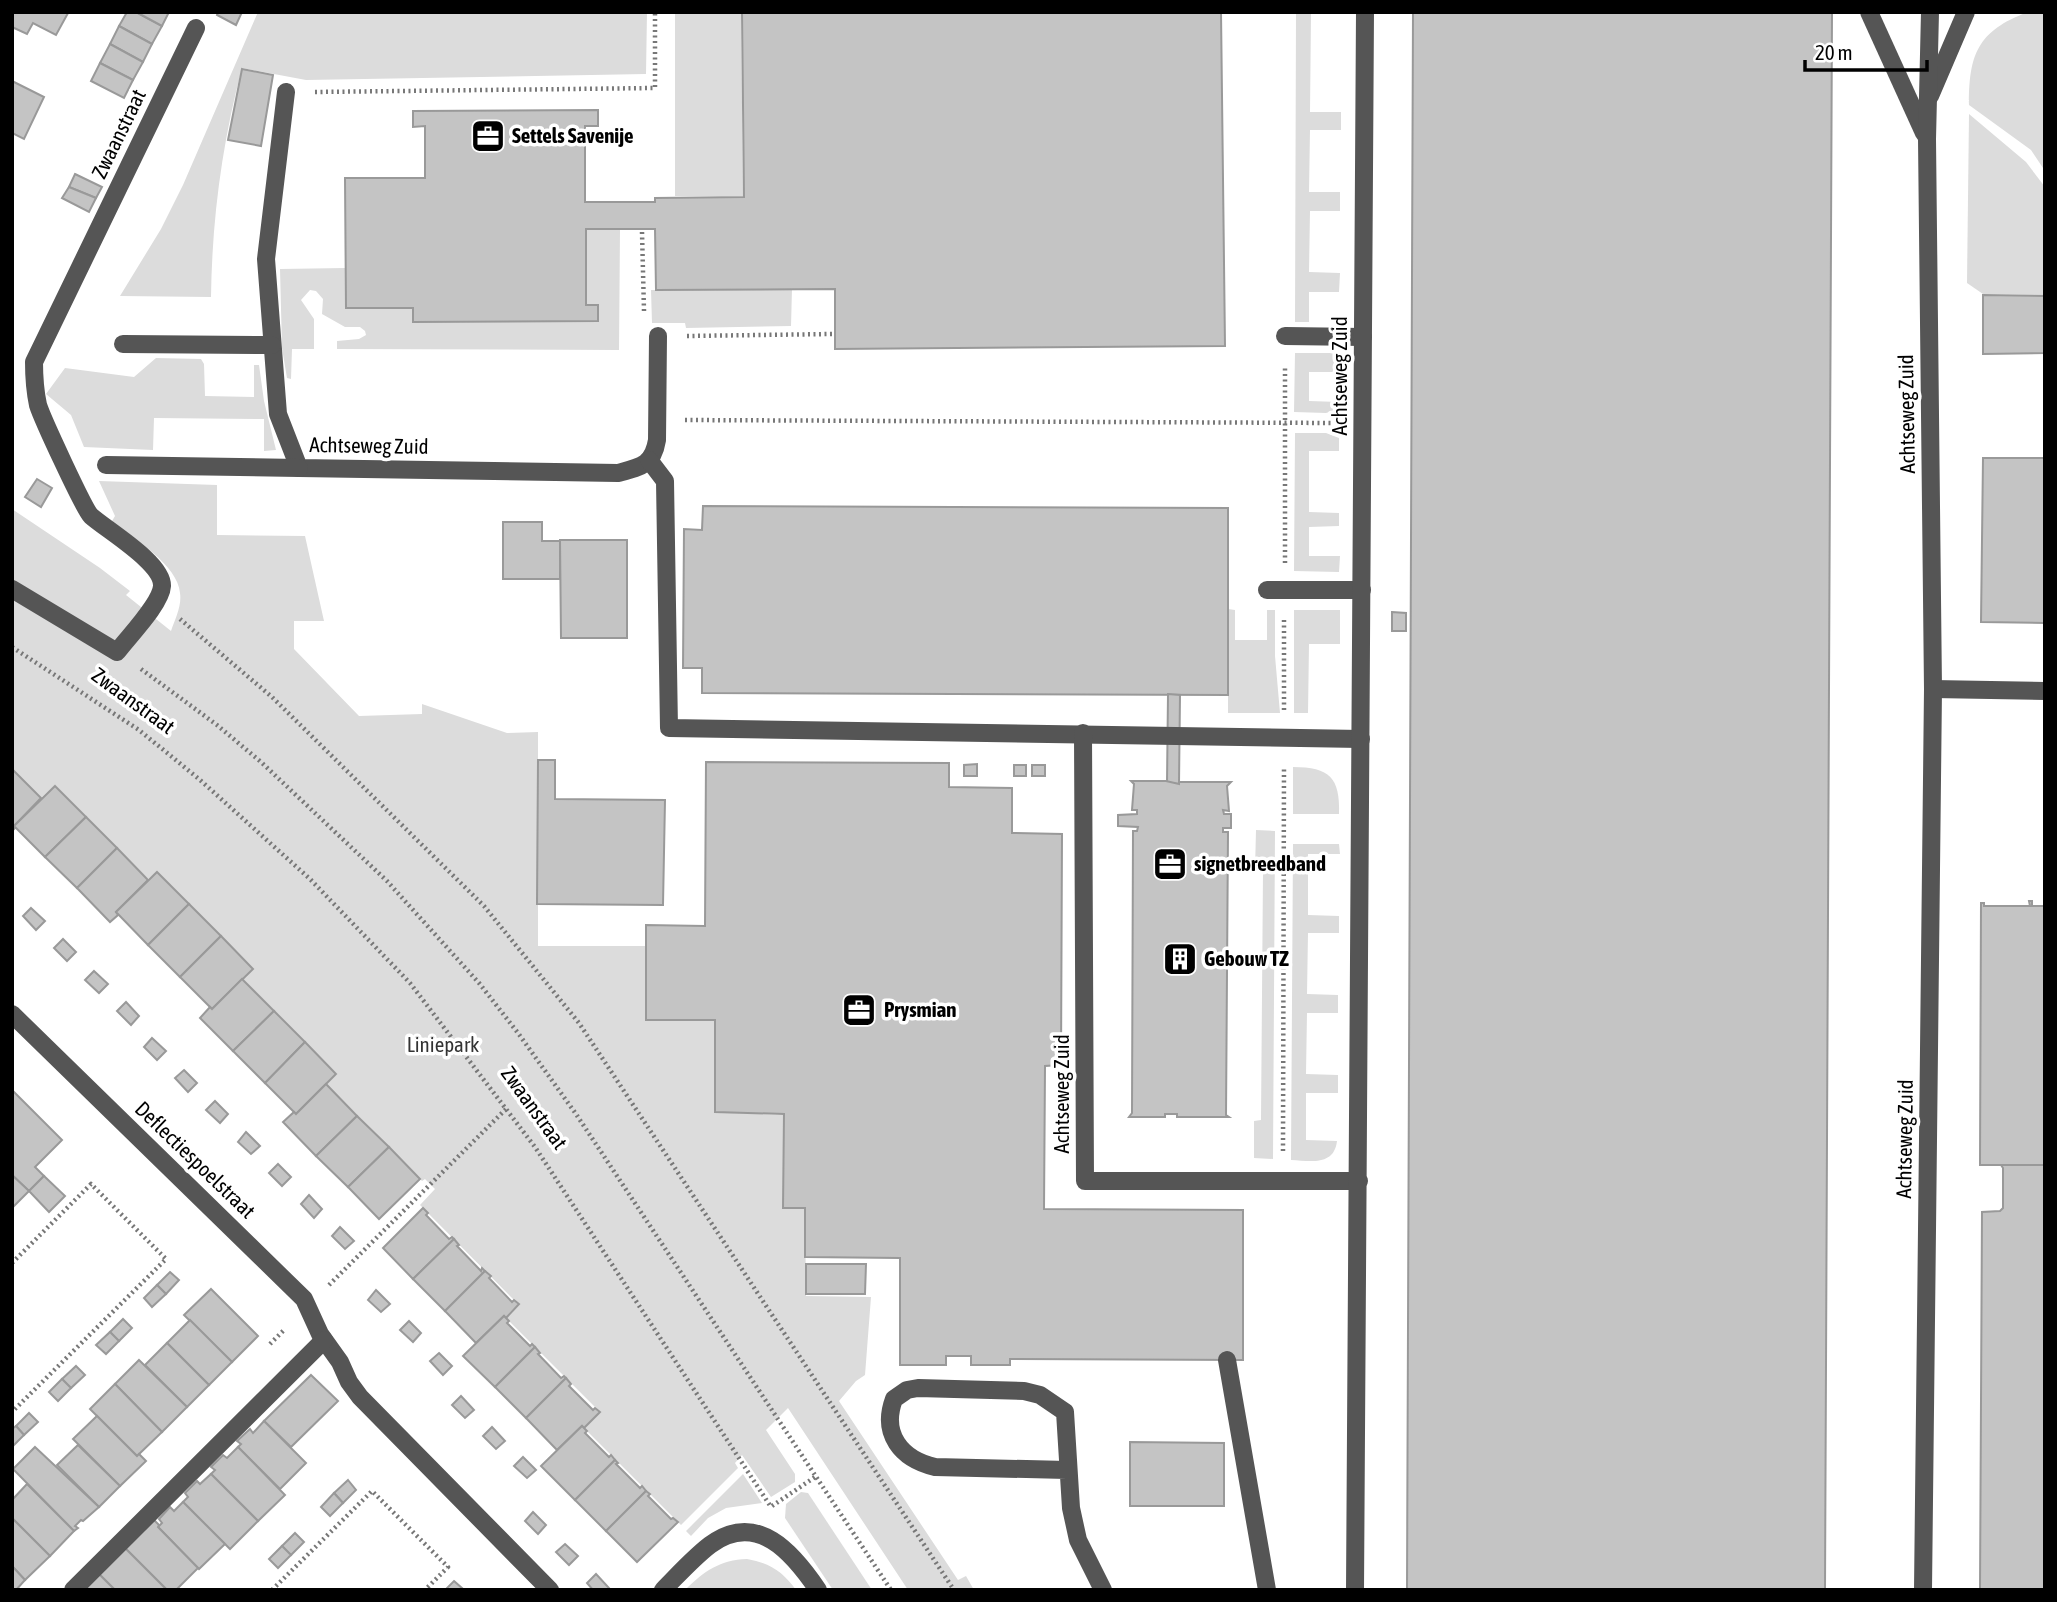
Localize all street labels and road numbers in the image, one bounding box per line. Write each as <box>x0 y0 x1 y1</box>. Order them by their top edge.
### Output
street label: Zwaanstraat <box>86 85 150 182</box>
street label: Achtseweg Zuid <box>1327 316 1351 436</box>
street label: Achtseweg Zuid <box>1893 354 1919 474</box>
street label: Achtseweg Zuid <box>309 432 429 458</box>
street label: Zwaanstraat <box>88 662 180 738</box>
street label: Achtseweg Zuid <box>1049 1034 1073 1154</box>
street label: Zwaanstraat <box>497 1061 573 1153</box>
street label: Achtseweg Zuid <box>1891 1079 1917 1199</box>
street label: Deflectiespoelstraat <box>131 1096 261 1223</box>

